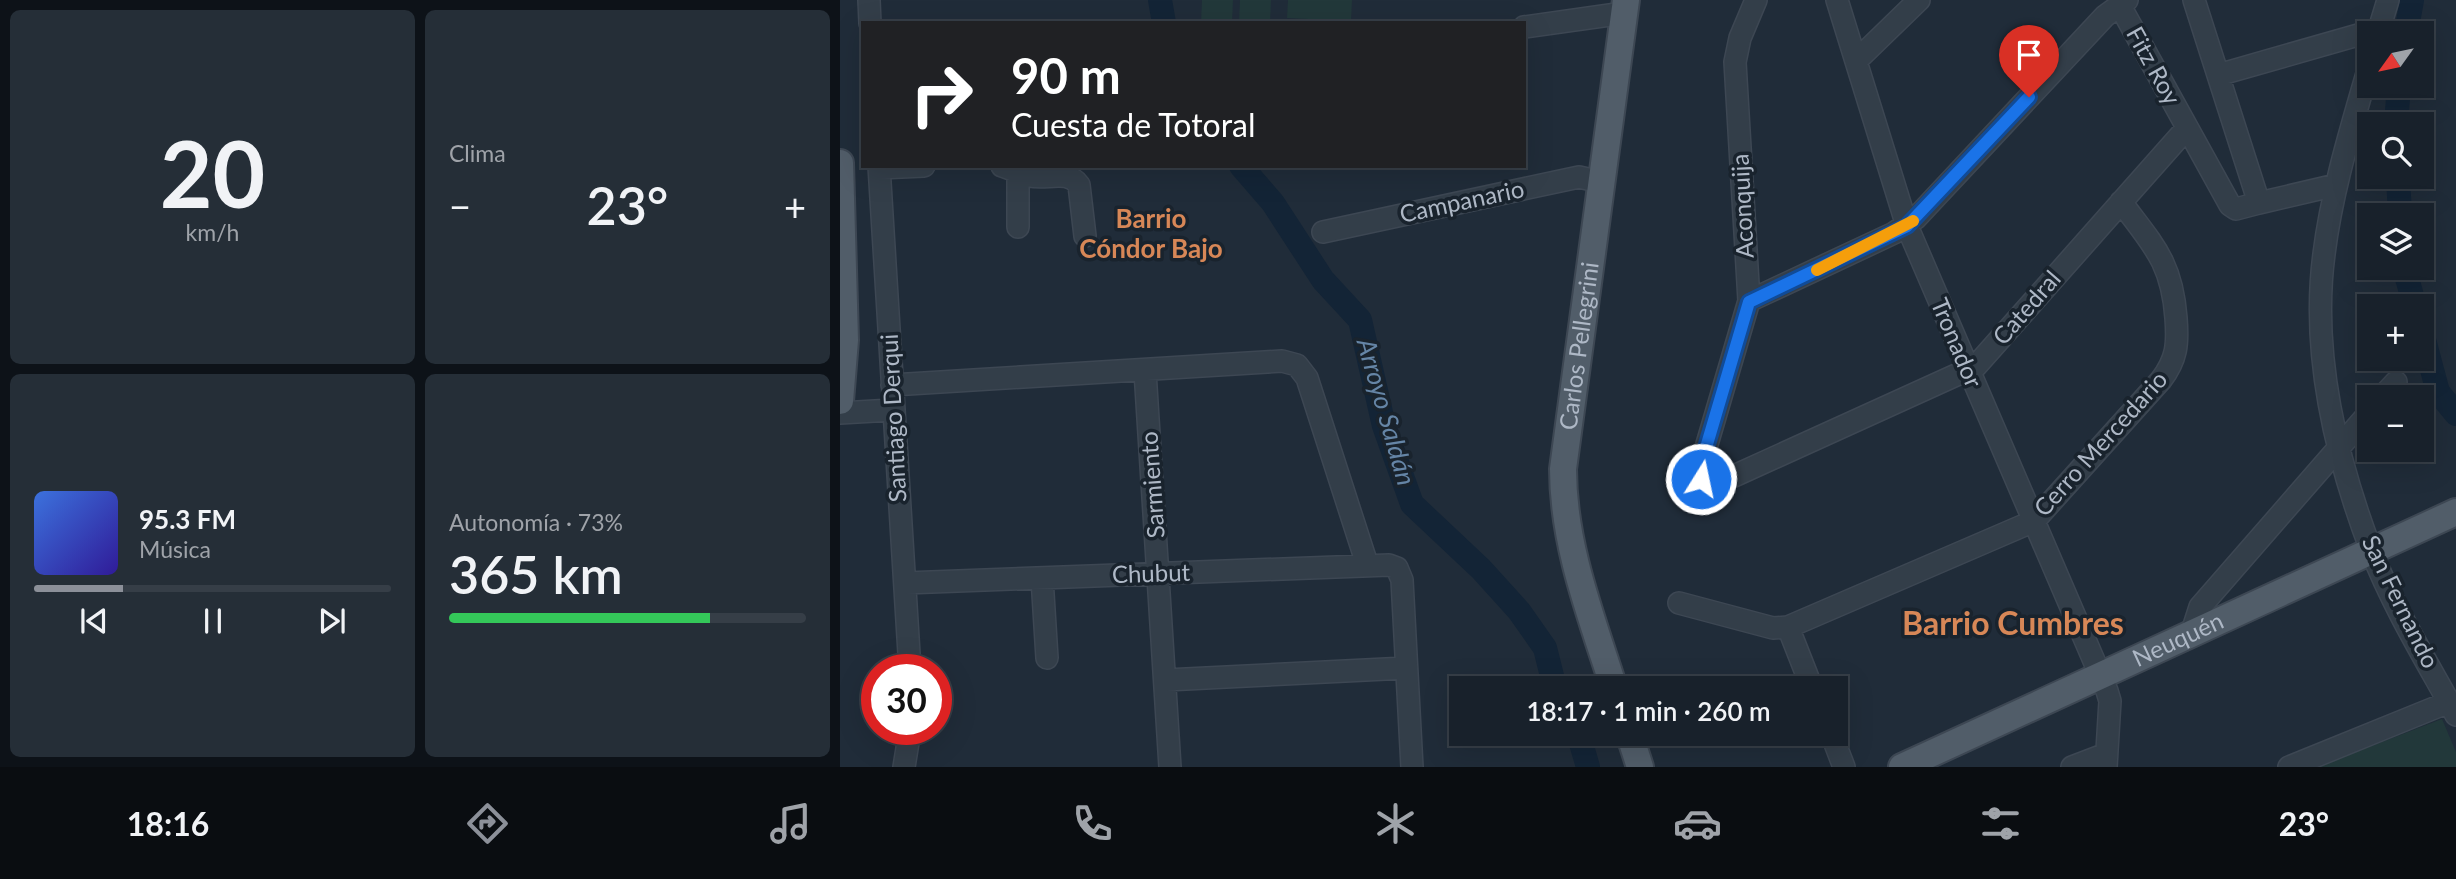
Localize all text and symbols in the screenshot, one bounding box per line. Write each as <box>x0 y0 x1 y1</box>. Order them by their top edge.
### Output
street label: Fitz Roy <box>2121 21 2188 110</box>
north arrow <box>2357 21 2434 98</box>
map controls <box>2357 21 2434 462</box>
pin <box>1999 25 2059 97</box>
icon: arrive <box>2010 36 2048 74</box>
text: 90 m <box>1011 46 1121 104</box>
icon: right <box>896 49 987 140</box>
text: Cuesta de Totoral <box>1011 105 1256 144</box>
button: search <box>2357 112 2434 189</box>
text: 20 <box>160 118 265 227</box>
text: Clima <box>449 139 506 167</box>
street label: Aconquija <box>1724 153 1759 259</box>
street label: Campanario <box>1397 173 1527 228</box>
text: 23° <box>587 174 668 236</box>
text: − <box>449 183 471 229</box>
text: + <box>784 183 806 229</box>
district label: Barrio Cóndor Bajo <box>1079 202 1223 264</box>
button: layers <box>2357 203 2434 280</box>
text: km/h <box>186 218 239 246</box>
street label: Carlos Pellegrini <box>1552 260 1604 432</box>
street label: Catedral <box>1986 264 2066 350</box>
street label: Tronador <box>1926 293 1989 392</box>
button: + <box>2357 294 2434 371</box>
street label: Santiago Derqui <box>874 333 911 503</box>
water label: Arroyo Saldán <box>1350 333 1423 489</box>
street label: Cerro Mercedario <box>2027 364 2173 522</box>
button: − <box>2357 385 2434 462</box>
street label: Sarmiento <box>1133 431 1170 540</box>
position arrow <box>1664 442 1738 516</box>
text: 95.3 FM <box>139 503 236 535</box>
text: Autonomía · 73% <box>449 508 623 536</box>
street label: San Fernando <box>2357 530 2446 672</box>
text: Música <box>139 535 211 563</box>
text: 365 km <box>449 543 623 605</box>
street label: Chubut <box>1111 557 1191 588</box>
icon: previous <box>75 602 113 640</box>
icon: pause <box>194 602 232 640</box>
icon: next <box>313 602 351 640</box>
district label: Barrio Cumbres <box>1902 603 2124 642</box>
street label: Neuquén <box>2127 605 2228 672</box>
speed limit sign: 30 <box>861 654 952 745</box>
text: 18:17 · 1 min · 260 m <box>1526 695 1771 727</box>
icon: directions <box>463 799 512 848</box>
icon: music <box>766 799 815 848</box>
icon: phone <box>1068 799 1117 848</box>
icon: climate <box>1371 799 1420 848</box>
icon: car <box>1673 799 1722 848</box>
icon: filters <box>1976 799 2025 848</box>
text: 18:16 <box>127 804 209 843</box>
text: 23° <box>2279 804 2329 843</box>

